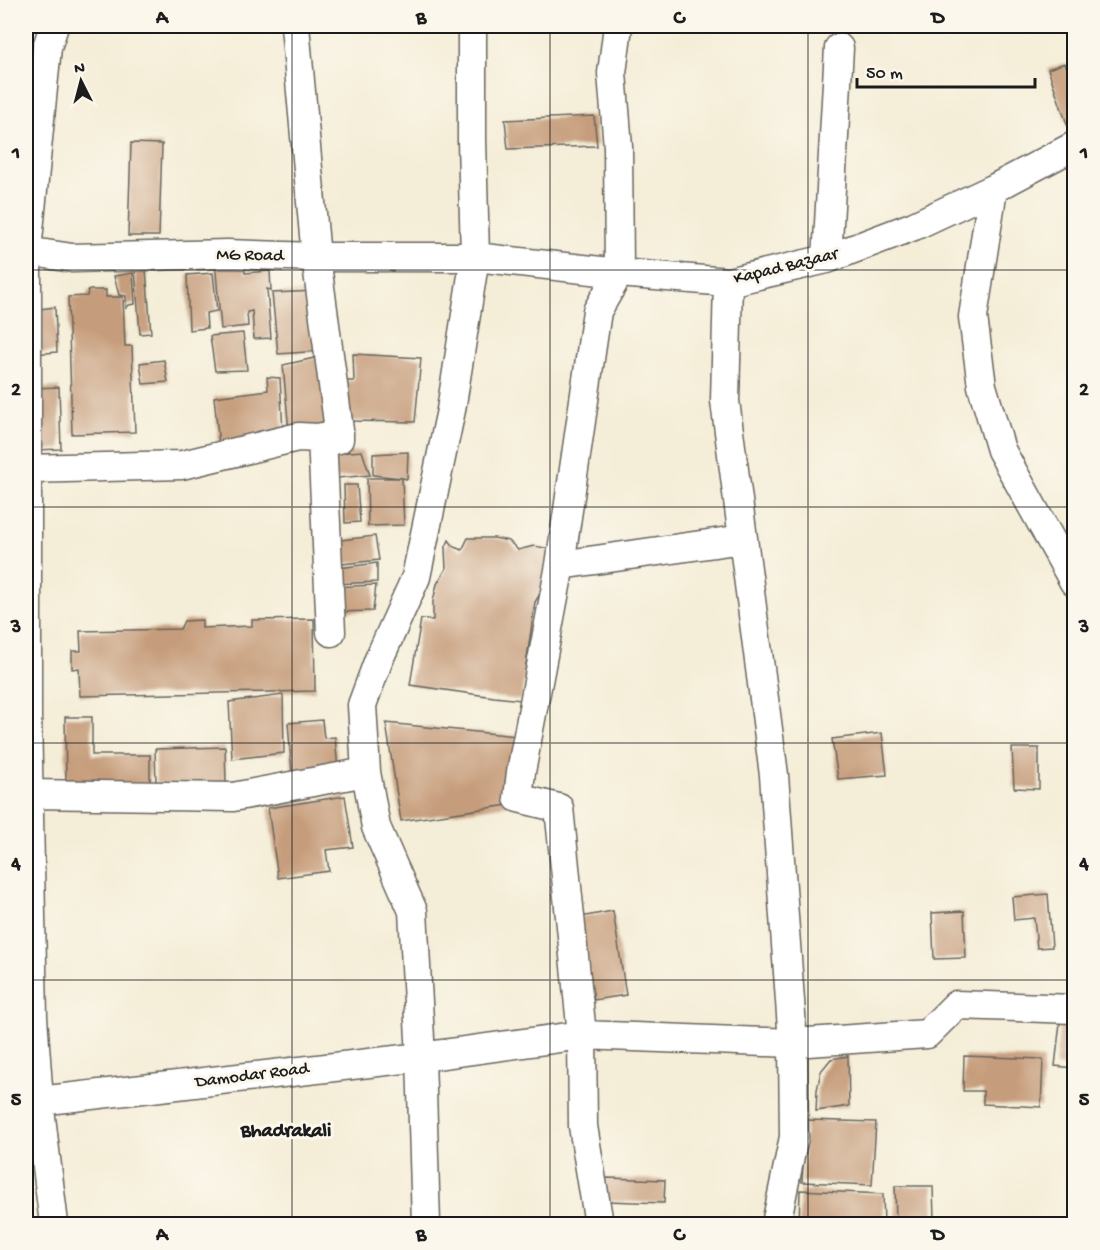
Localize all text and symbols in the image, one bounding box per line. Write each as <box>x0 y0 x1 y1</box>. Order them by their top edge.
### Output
text: A <box>155 8 170 31</box>
text: B <box>415 8 427 31</box>
text: C <box>673 8 687 31</box>
text: D <box>929 8 945 31</box>
north arrow <box>51 51 111 111</box>
scale bar <box>857 51 1036 89</box>
text: N <box>74 60 87 80</box>
text: 50 m <box>866 64 903 85</box>
text: 1 <box>11 143 20 166</box>
text: 1 <box>1079 143 1088 166</box>
street label: Kapad Bazaar <box>732 243 842 290</box>
street label: MG Road <box>216 245 285 267</box>
text: 2 <box>11 380 21 403</box>
text: 2 <box>1079 380 1089 403</box>
text: 3 <box>10 617 21 640</box>
text: 3 <box>1078 617 1089 640</box>
text: 4 <box>10 854 21 877</box>
text: 4 <box>1078 854 1089 877</box>
street label: Damodar Road <box>193 1058 311 1094</box>
text: 5 <box>11 1090 22 1113</box>
text: 5 <box>1079 1090 1090 1113</box>
district label: Bhadrakali <box>240 1121 331 1144</box>
text: A <box>155 1225 170 1248</box>
text: B <box>415 1225 427 1248</box>
text: C <box>673 1225 687 1248</box>
text: D <box>929 1225 945 1248</box>

